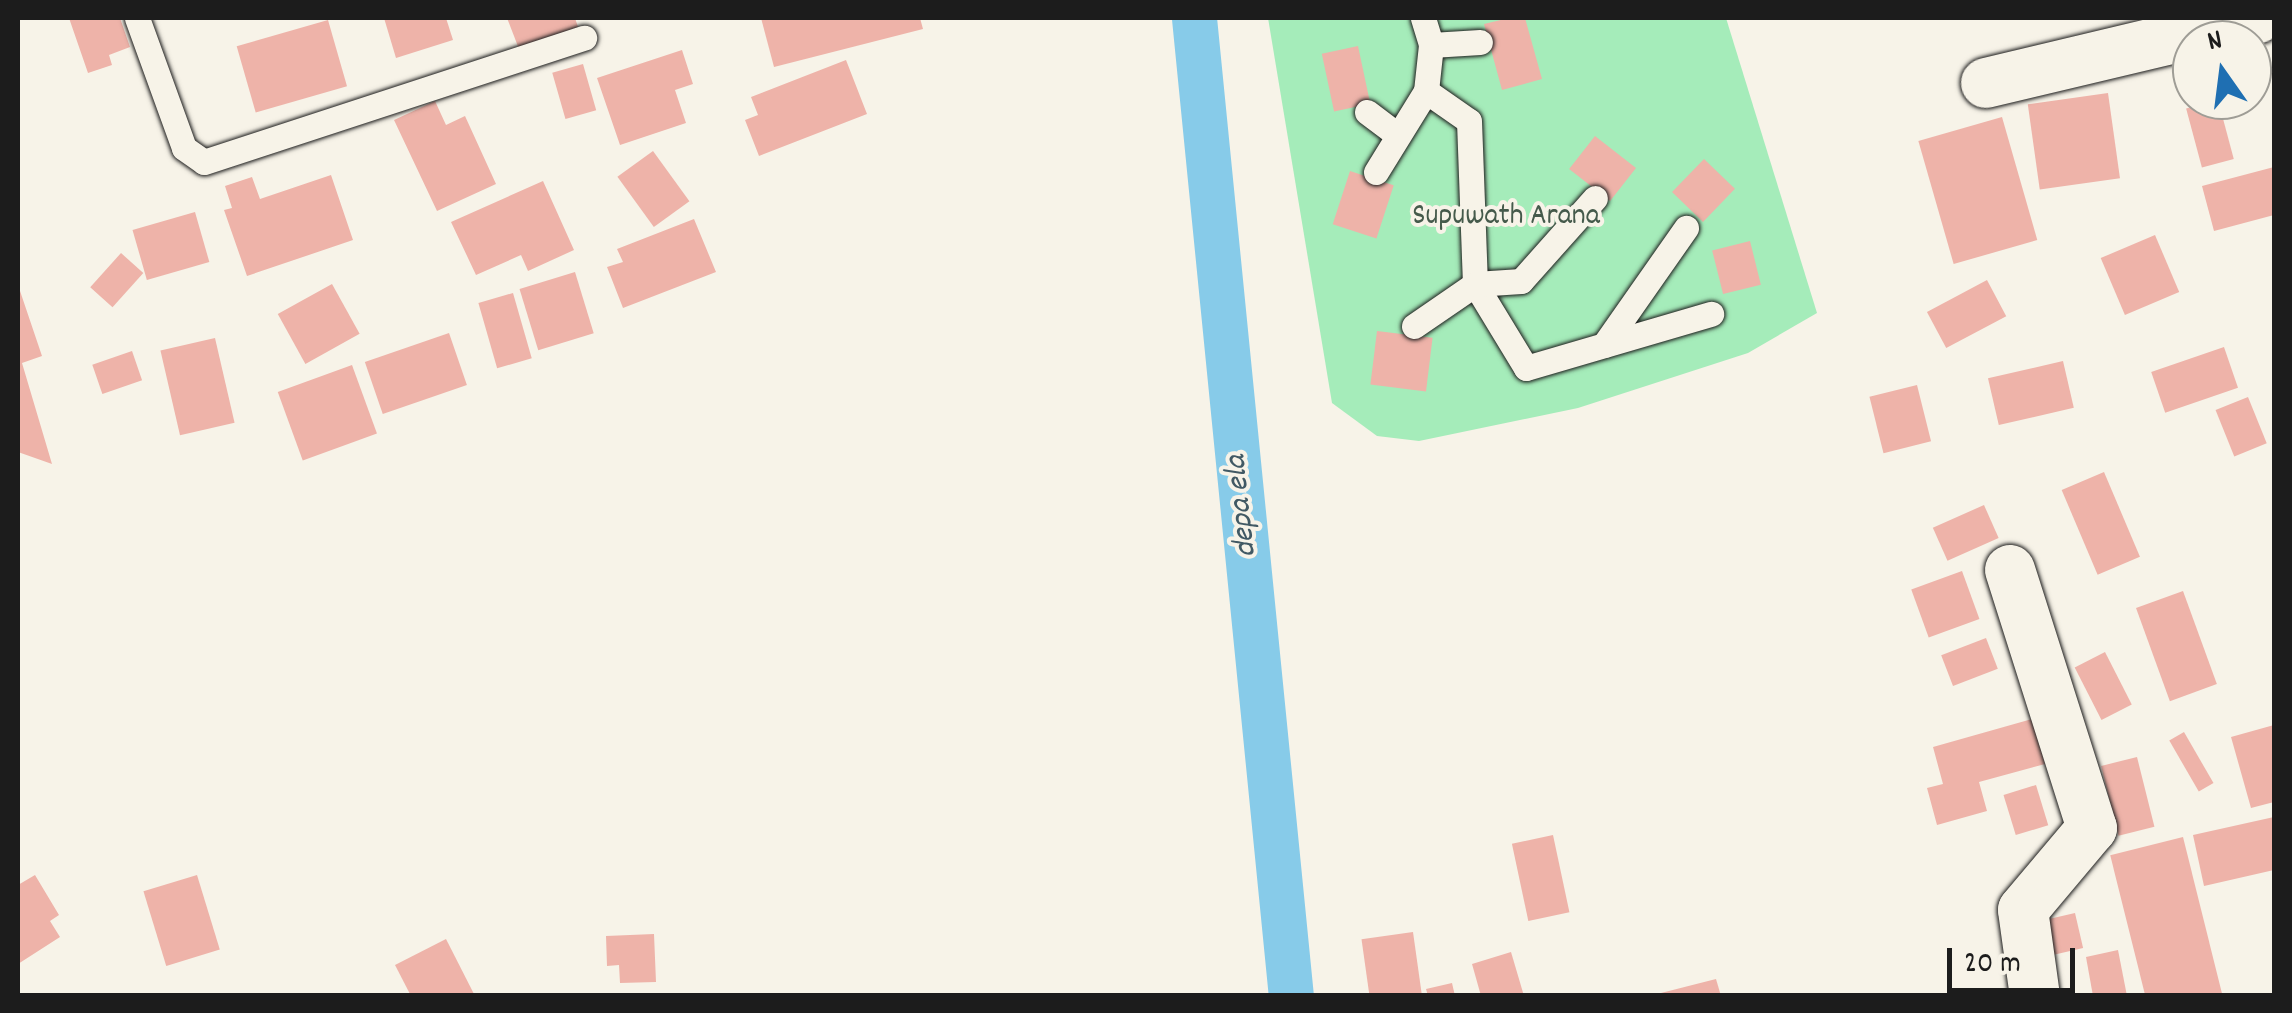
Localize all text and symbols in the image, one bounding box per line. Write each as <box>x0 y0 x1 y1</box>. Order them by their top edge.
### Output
north arrow <box>2172 20 2272 120</box>
text: N <box>2204 22 2227 64</box>
park label: Supuwath Arana <box>1412 200 1600 236</box>
water label: depa ela <box>1219 453 1267 559</box>
scale bar <box>1952 928 2080 990</box>
text: 20 m <box>1964 944 2021 987</box>

